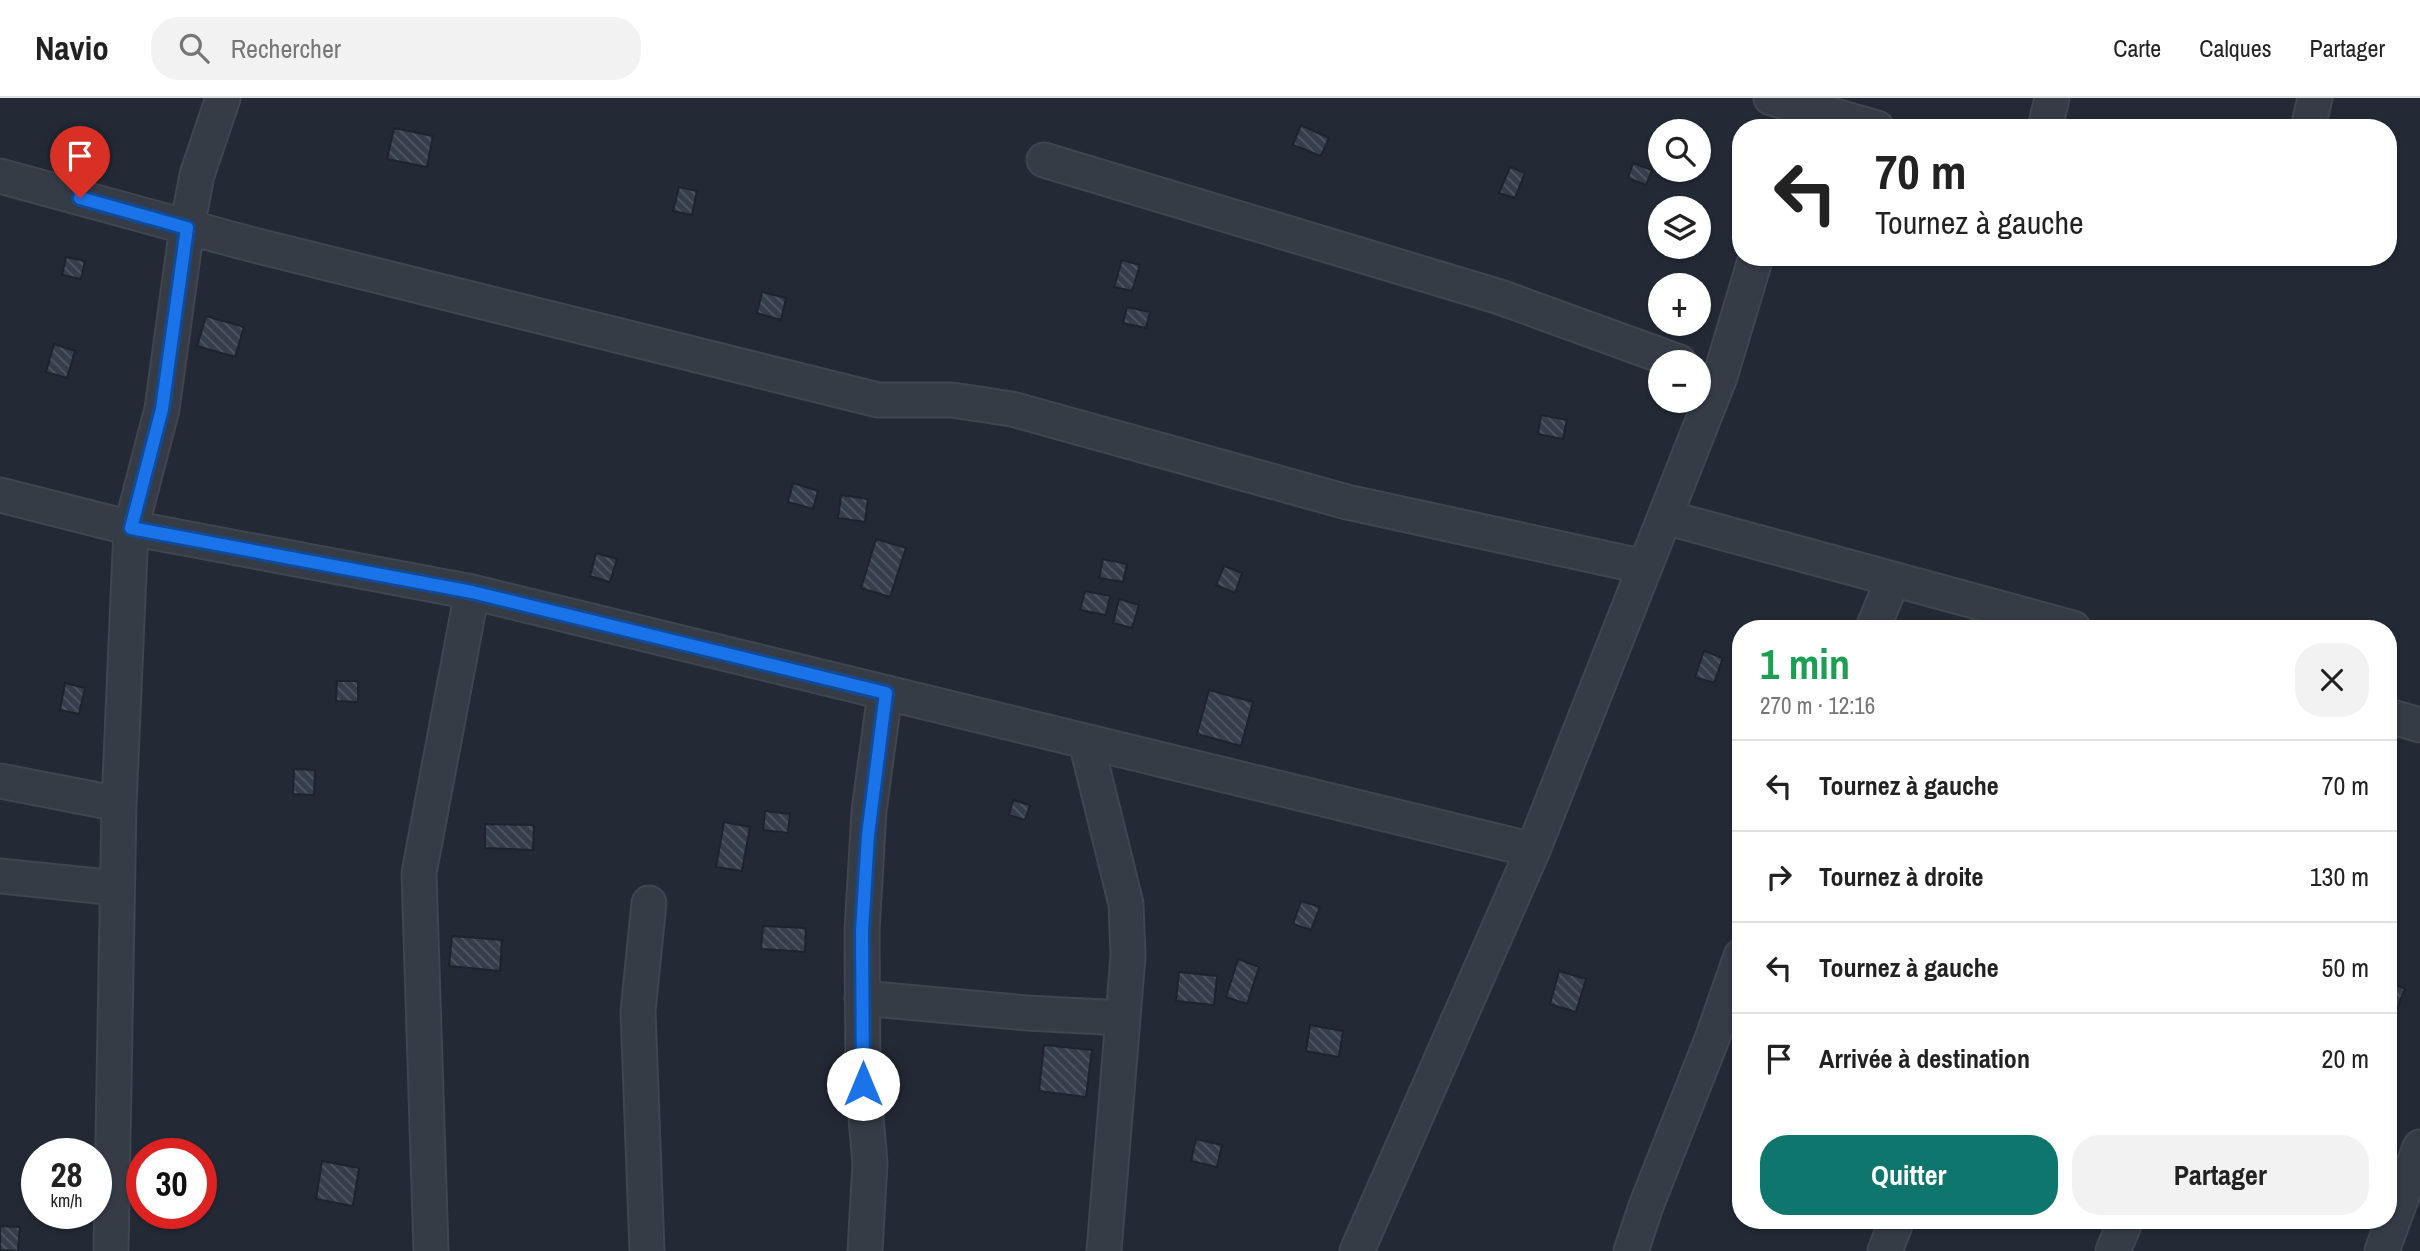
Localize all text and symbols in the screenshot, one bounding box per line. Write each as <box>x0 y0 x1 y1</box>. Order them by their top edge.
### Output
search box <box>151 17 641 80</box>
text: Navio <box>35 26 109 70</box>
icon: search <box>175 29 213 67</box>
text: Rechercher <box>231 31 341 66</box>
text: Carte <box>2113 32 2161 64</box>
text: Calques <box>2199 32 2272 64</box>
text: Partager <box>2310 32 2385 64</box>
map controls <box>1648 119 1711 413</box>
button: search <box>1648 119 1711 182</box>
pin <box>50 126 110 198</box>
icon: arrive <box>61 137 99 175</box>
text: 70 m <box>1875 138 1967 204</box>
icon: left <box>1760 147 1851 238</box>
button: layers <box>1648 196 1711 259</box>
text: Tournez à gauche <box>1875 201 2084 244</box>
button: + <box>1648 273 1711 336</box>
button: − <box>1648 350 1711 413</box>
text: 1 min <box>1760 636 1850 692</box>
button: close <box>2295 643 2369 717</box>
text: 270 m · 12:16 <box>1760 690 1875 721</box>
icon: left <box>1760 767 1798 805</box>
text: Tournez à gauche <box>1819 768 1999 803</box>
text: 70 m <box>2322 768 2369 803</box>
icon: right <box>1760 858 1798 896</box>
text: Tournez à droite <box>1819 859 1983 894</box>
text: 130 m <box>2310 859 2369 894</box>
icon: left <box>1760 949 1798 987</box>
text: Tournez à gauche <box>1819 950 1999 985</box>
text: 50 m <box>2322 950 2369 985</box>
icon: arrive <box>1760 1040 1798 1078</box>
text: Arrivée à destination <box>1819 1041 2030 1076</box>
text: 20 m <box>2322 1041 2369 1076</box>
position arrow <box>826 1047 900 1121</box>
button: Quitter <box>1760 1135 2058 1215</box>
button: Partager <box>2072 1135 2369 1215</box>
speed limit sign: 30 <box>126 1138 217 1229</box>
text: 28 <box>51 1151 82 1198</box>
text: km/h <box>51 1188 83 1213</box>

